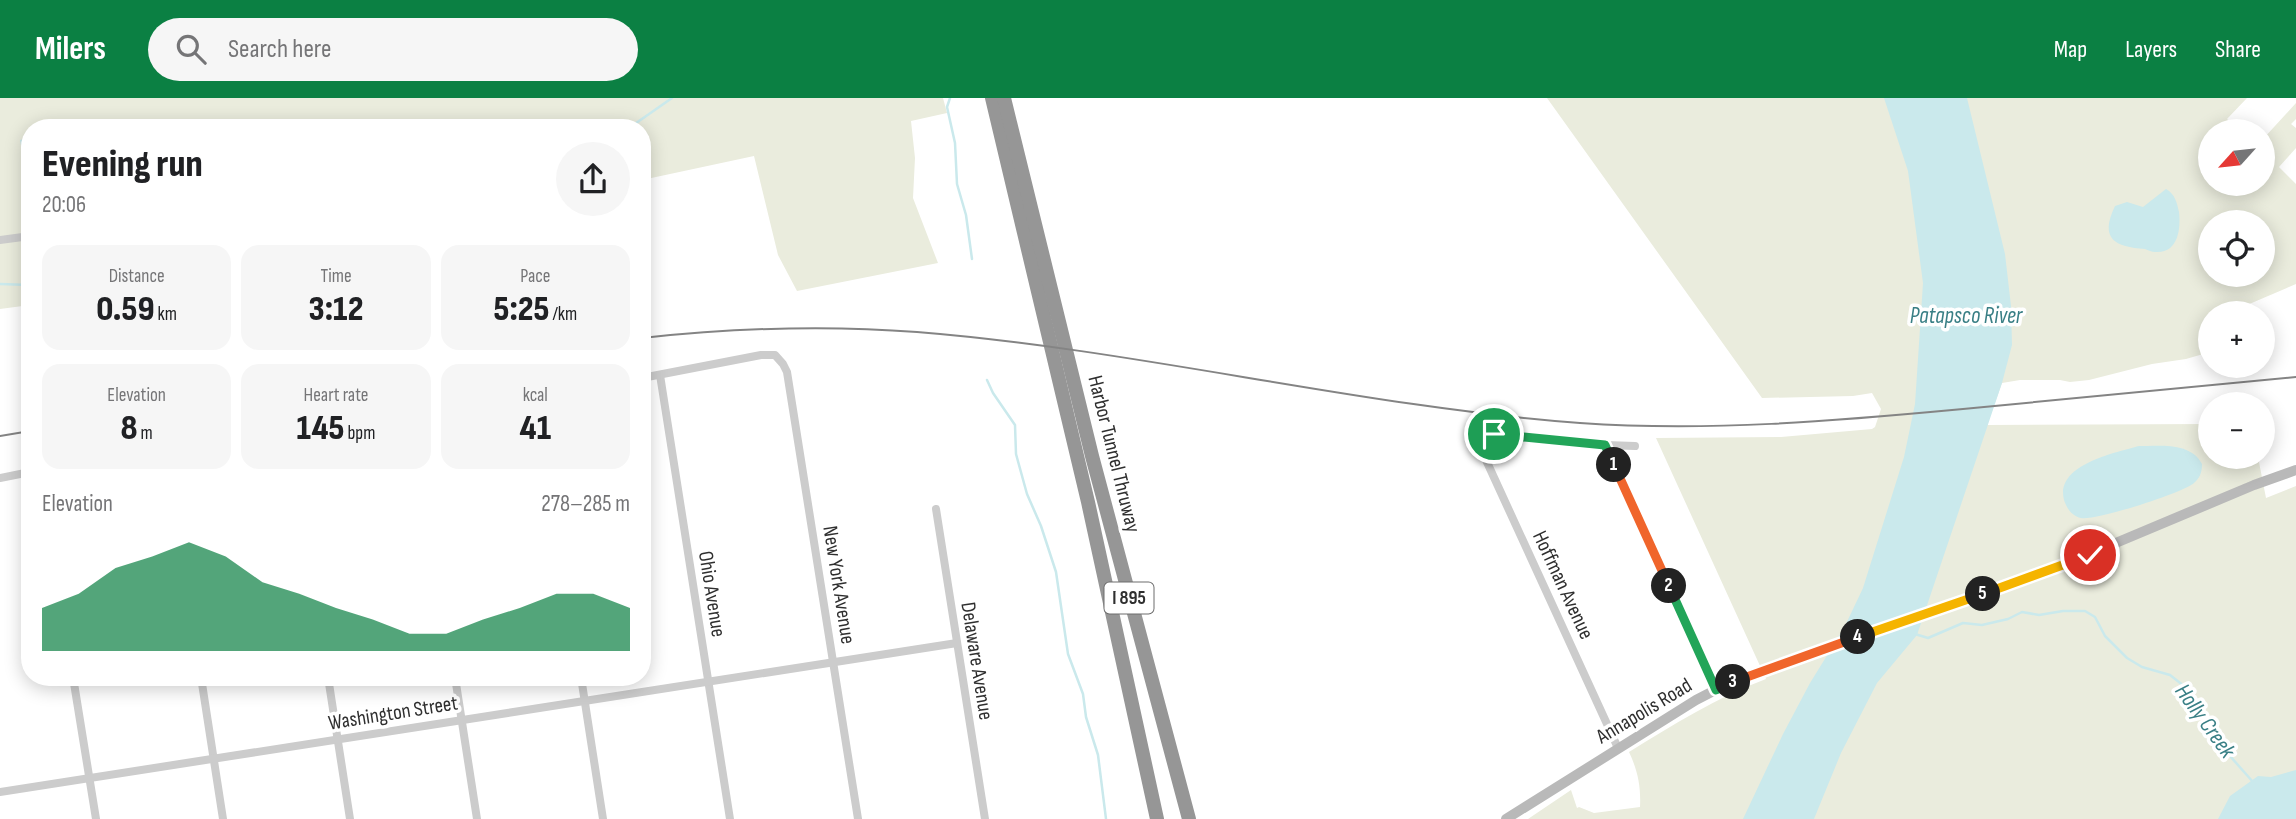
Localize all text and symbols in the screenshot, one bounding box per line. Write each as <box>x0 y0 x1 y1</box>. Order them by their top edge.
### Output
search box <box>148 18 638 81</box>
text: Milers <box>35 29 106 69</box>
icon: search <box>172 30 210 68</box>
text: Search here <box>228 34 331 65</box>
text: Map <box>2054 35 2087 64</box>
text: Layers <box>2125 35 2177 64</box>
text: Share <box>2215 35 2261 64</box>
north arrow <box>2198 119 2275 196</box>
map controls <box>2198 119 2275 469</box>
text: Evening run <box>42 142 203 187</box>
button: share <box>556 142 630 216</box>
text: 20:06 <box>42 191 86 219</box>
button: locate <box>2198 210 2275 287</box>
text: Distance <box>109 265 165 288</box>
text: Time <box>320 265 352 288</box>
text: Pace <box>520 265 550 288</box>
text: 0.59 <box>96 288 155 331</box>
text: 3:12 <box>309 288 363 331</box>
text: 5:25 <box>493 288 549 331</box>
button: + <box>2198 301 2275 378</box>
water label: Patapsco River <box>1910 302 2024 330</box>
text: km <box>155 303 177 326</box>
text: /km <box>549 303 577 326</box>
street label: Harbor Tunnel Thruway <box>1082 373 1146 535</box>
text: Elevation <box>107 384 166 407</box>
text: Heart rate <box>304 384 368 407</box>
text: kcal <box>523 384 548 407</box>
button: − <box>2198 392 2275 469</box>
pin <box>1464 404 1524 464</box>
text: 8 <box>121 407 138 450</box>
text: 145 <box>297 407 344 450</box>
text: 41 <box>520 407 551 450</box>
icon: arrive <box>1475 415 1513 453</box>
text: m <box>138 422 153 445</box>
text: bpm <box>344 422 375 445</box>
pin: 1 <box>1596 448 1632 482</box>
text: 1 <box>1610 453 1617 476</box>
text: Elevation <box>42 490 113 518</box>
text: 278–285 m <box>541 490 630 518</box>
street label: New York Avenue <box>817 524 861 646</box>
pin <box>2060 525 2120 585</box>
street label: Hoffman Avenue <box>1527 527 1599 643</box>
icon: check <box>2071 536 2109 574</box>
street label: Ohio Avenue <box>693 549 731 639</box>
pin: 2 <box>1652 568 1686 603</box>
text: 2 <box>1664 574 1673 597</box>
pin: 5 <box>1966 576 2000 612</box>
text: 5 <box>1978 582 1987 605</box>
road number: I 895 <box>1104 583 1154 614</box>
street label: Delaware Avenue <box>955 600 999 722</box>
pin: 4 <box>1840 620 1876 654</box>
text: 4 <box>1853 625 1862 648</box>
pin: 3 <box>1716 664 1750 700</box>
text: 3 <box>1728 670 1737 693</box>
street label: Annapolis Road <box>1591 673 1696 750</box>
water label: Holly Creek <box>2169 678 2242 765</box>
street label: Washington Street <box>327 690 459 736</box>

